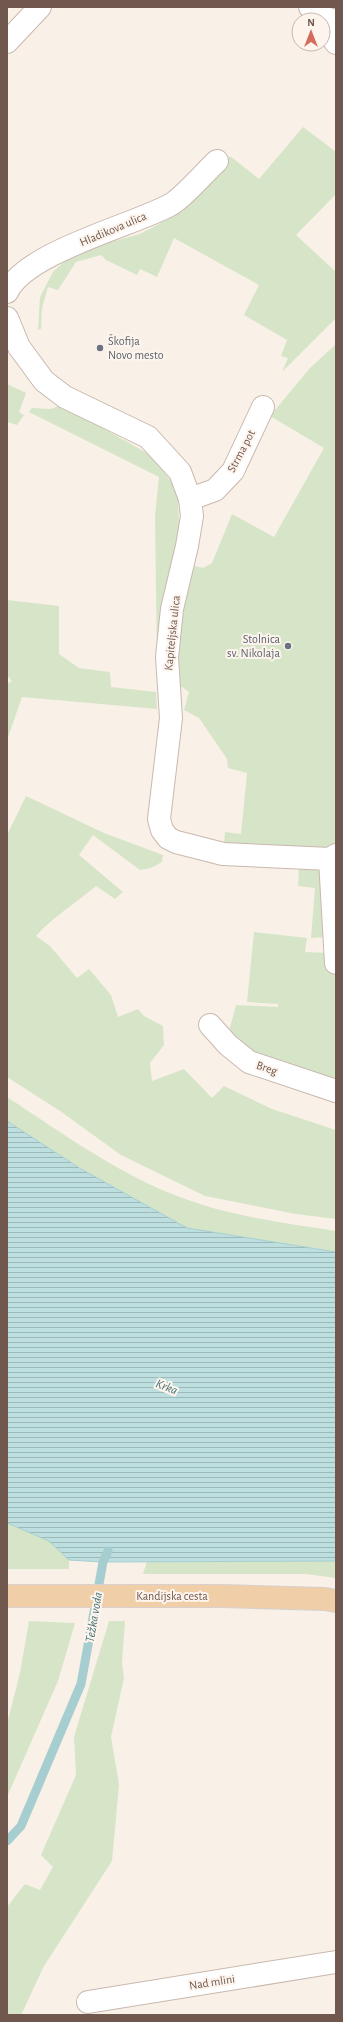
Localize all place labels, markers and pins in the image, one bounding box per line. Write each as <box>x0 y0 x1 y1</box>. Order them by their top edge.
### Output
place label: Škofija Novo mesto <box>108 334 164 361</box>
marker: Škofija Novo mesto <box>95 343 105 353</box>
place label: Stolnica sv. Nikolaja <box>227 633 280 660</box>
marker: Stolnica sv. Nikolaja <box>283 641 293 651</box>

